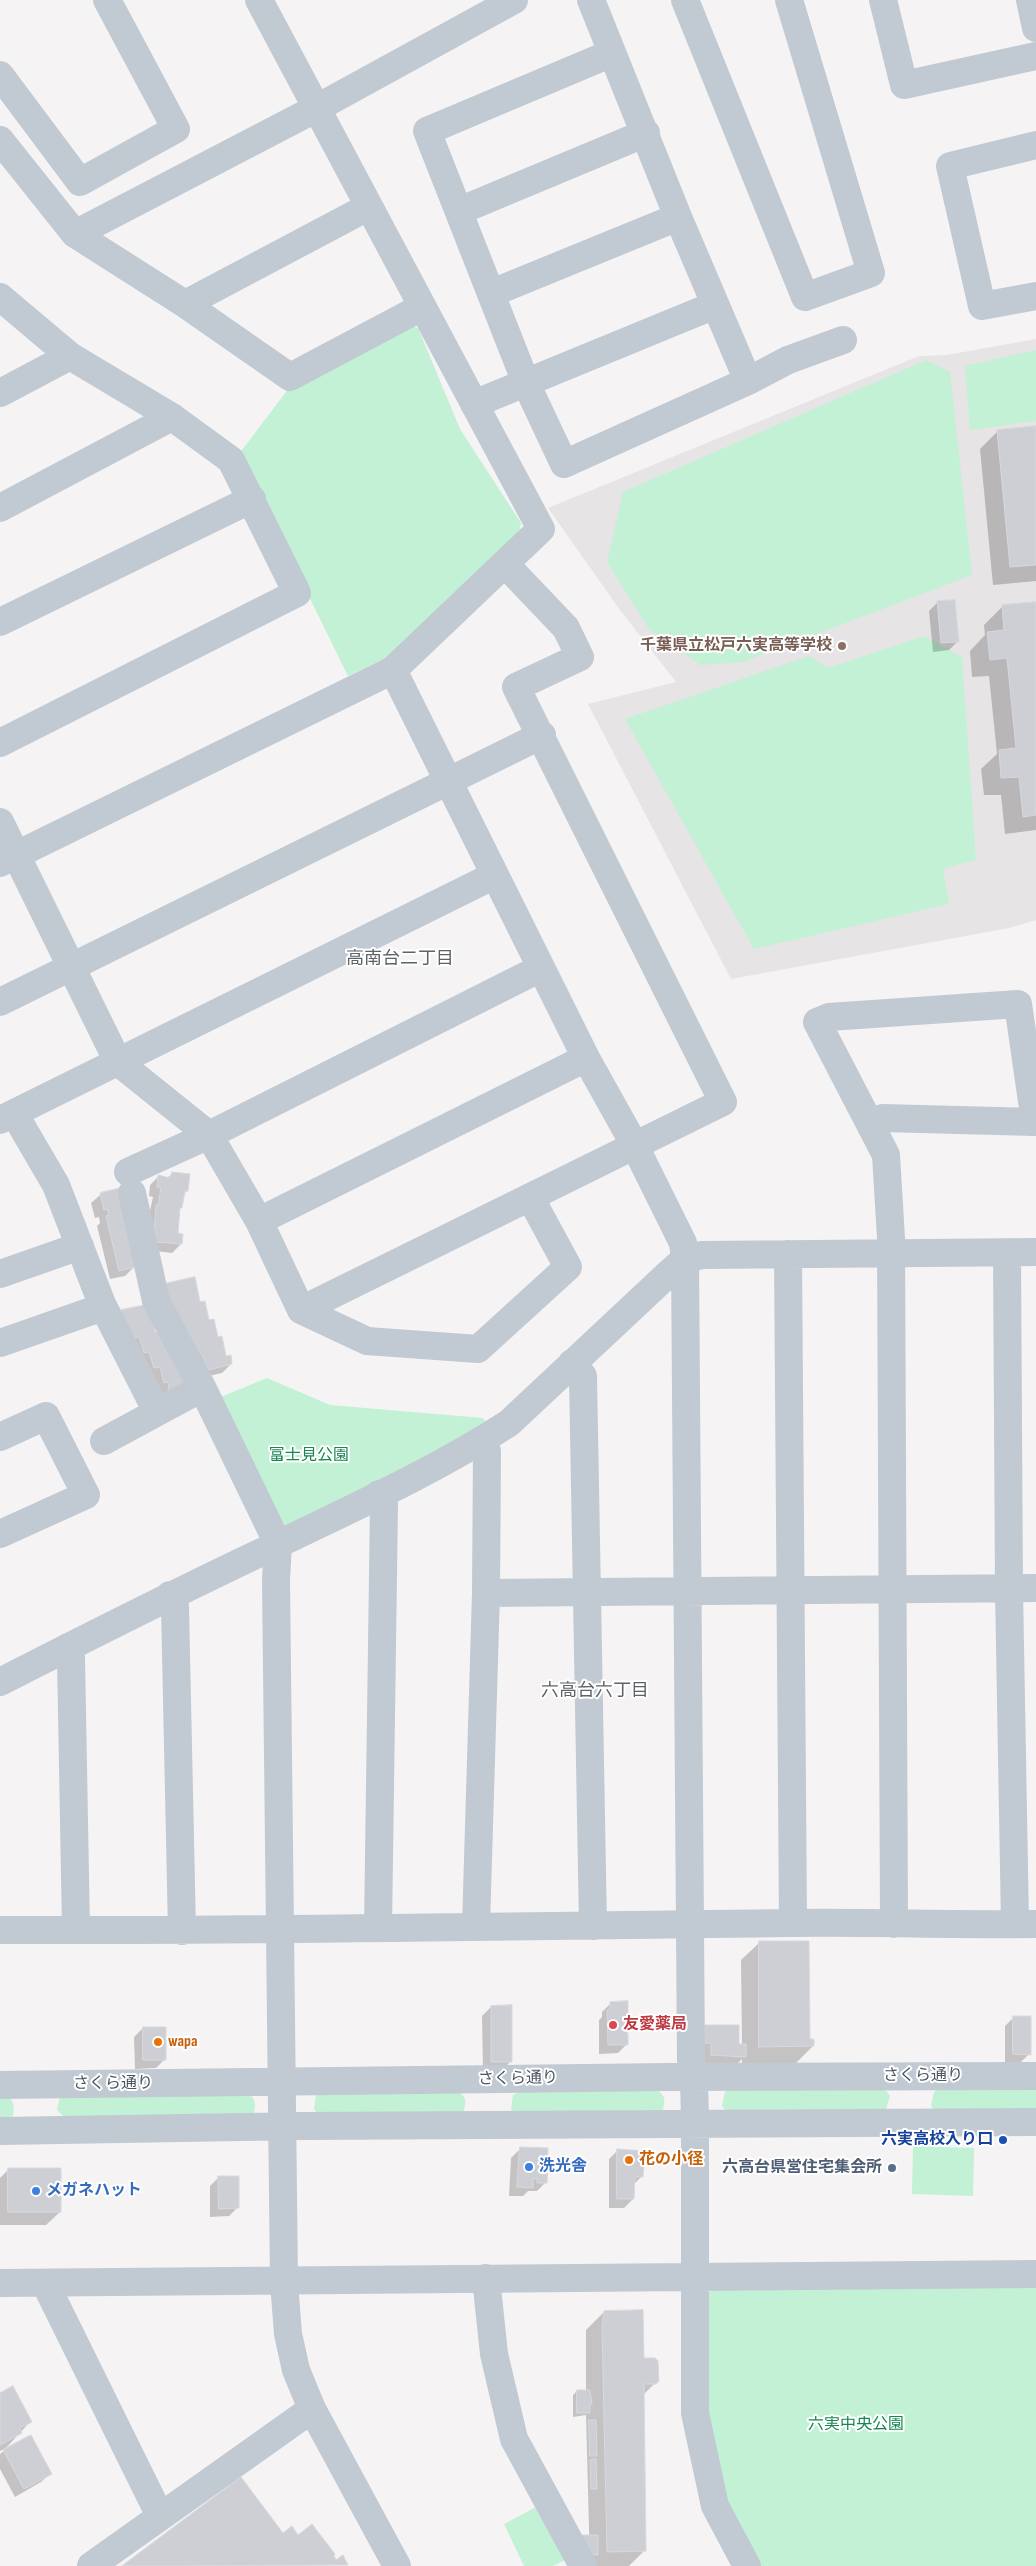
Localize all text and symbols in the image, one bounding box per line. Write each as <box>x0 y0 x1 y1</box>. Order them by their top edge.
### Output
place label: 千葉県立松戸六実高等学校 <box>640 636 832 656</box>
marker: 千葉県立松戸六実高等学校 <box>836 640 848 652</box>
district label: 高南台二丁目 <box>346 948 454 970</box>
park label: 富士見公園 <box>269 1446 349 1466</box>
district label: 六高台六丁目 <box>541 1680 649 1702</box>
place label: 友愛薬局 <box>623 2015 687 2035</box>
marker: 友愛薬局 <box>607 2019 619 2031</box>
place label: wapa <box>168 2032 197 2052</box>
marker: wapa <box>152 2036 164 2048</box>
street label: さくら通り <box>883 2066 963 2086</box>
street label: さくら通り <box>478 2069 558 2089</box>
street label: さくら通り <box>73 2074 153 2094</box>
place label: 六実高校入り口 <box>881 2130 993 2150</box>
marker: 六実高校入り口 <box>997 2134 1009 2146</box>
place label: 花の小径 <box>639 2150 703 2170</box>
marker: 花の小径 <box>623 2154 635 2166</box>
place label: 洗光舎 <box>539 2157 587 2177</box>
place label: 六高台県営住宅集会所 <box>722 2158 882 2178</box>
marker: 洗光舎 <box>523 2161 535 2173</box>
marker: 六高台県営住宅集会所 <box>886 2162 898 2174</box>
place label: メガネハット <box>46 2181 142 2201</box>
marker: メガネハット <box>30 2185 42 2197</box>
park label: 六実中央公園 <box>808 2415 904 2435</box>

